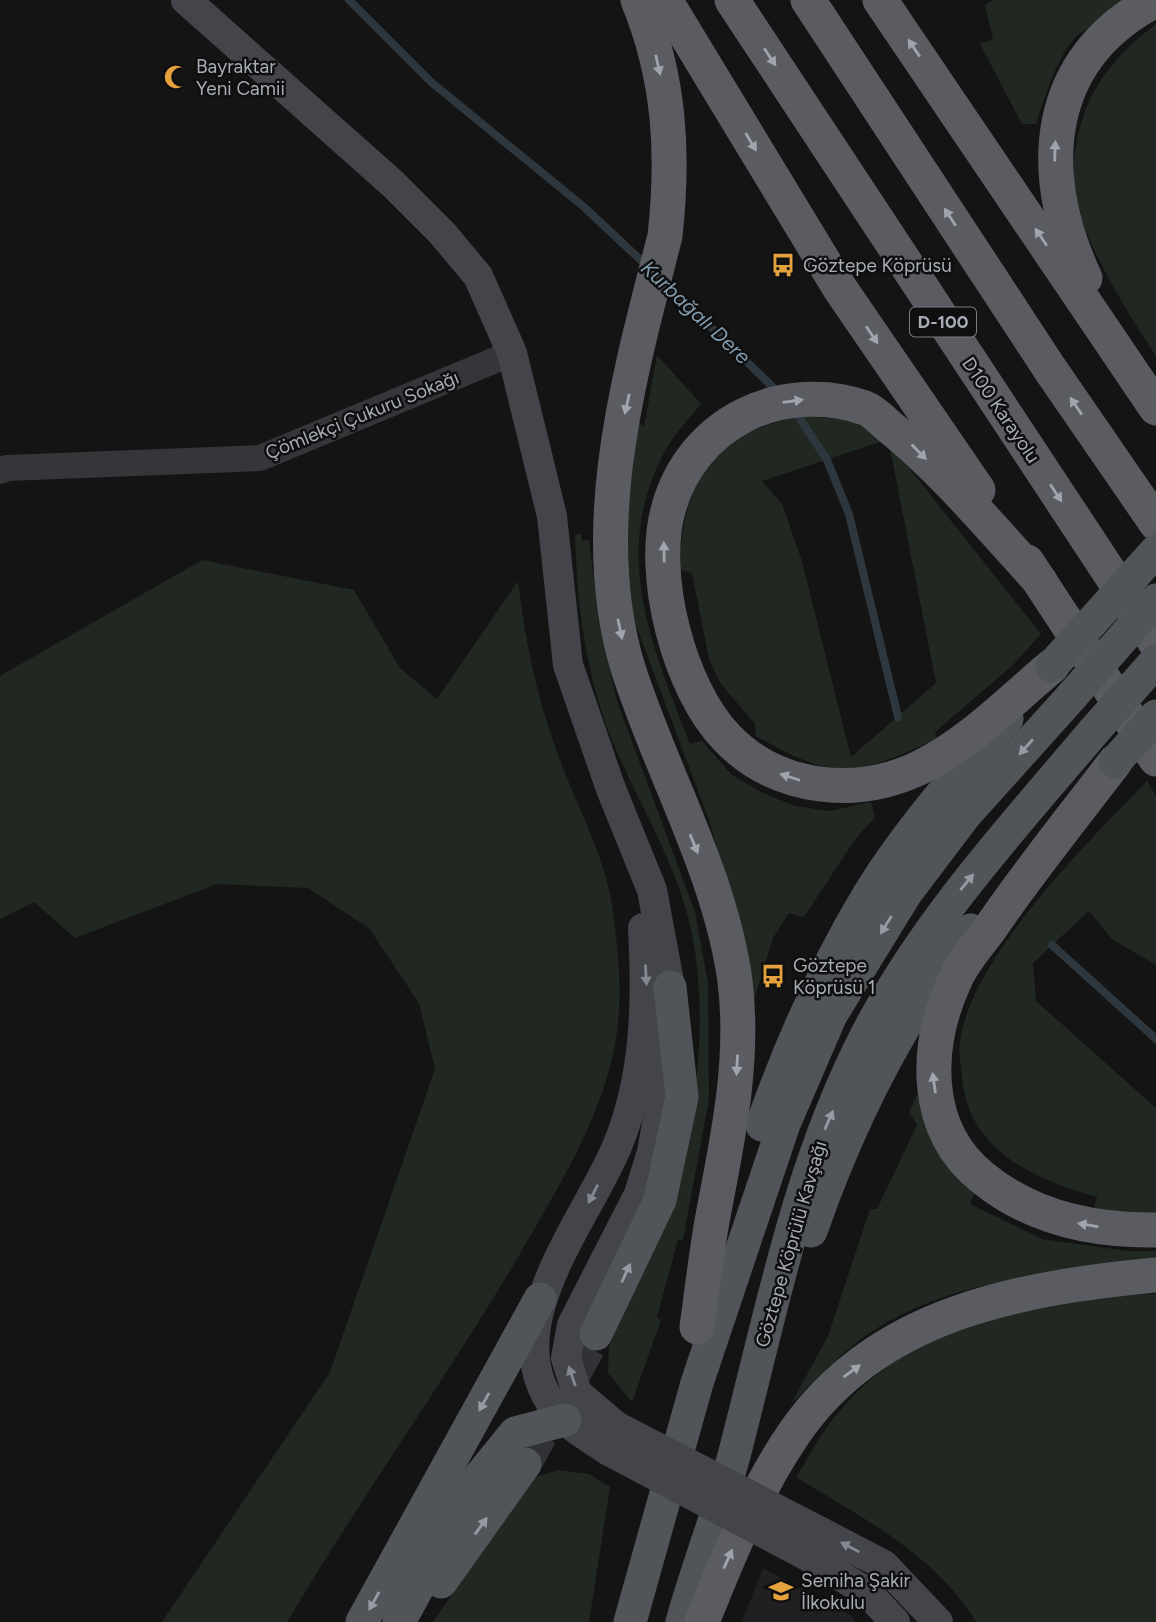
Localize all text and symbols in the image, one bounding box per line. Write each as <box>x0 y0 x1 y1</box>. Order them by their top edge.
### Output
one-way arrow <box>908 38 921 57</box>
one-way arrow <box>763 48 777 66</box>
one-way arrow <box>653 54 664 76</box>
place label: Bayraktar Yeni Camii <box>196 55 285 100</box>
mosque icon: Bayraktar Yeni Camii <box>162 63 190 91</box>
one-way arrow <box>745 133 758 152</box>
one-way arrow <box>1050 140 1061 162</box>
one-way arrow <box>944 207 957 226</box>
one-way arrow <box>1035 227 1048 246</box>
bus stop icon: Göztepe Köprüsü <box>769 251 797 279</box>
place label: Göztepe Köprüsü <box>803 254 952 277</box>
water label: Kurbağalı Dere <box>636 255 756 369</box>
road number: D-100 <box>910 308 976 336</box>
one-way arrow <box>865 326 879 344</box>
street label: D100 Karayolu <box>957 353 1045 467</box>
street label: Çömlekçi Çukuru Sokağı <box>262 366 462 464</box>
one-way arrow <box>621 393 632 415</box>
one-way arrow <box>782 395 804 406</box>
one-way arrow <box>1069 397 1083 415</box>
one-way arrow <box>910 444 927 461</box>
one-way arrow <box>1049 484 1063 502</box>
one-way arrow <box>659 541 670 563</box>
one-way arrow <box>614 618 625 640</box>
one-way arrow <box>1019 738 1035 755</box>
one-way arrow <box>780 771 801 782</box>
one-way arrow <box>689 834 700 855</box>
one-way arrow <box>959 873 974 891</box>
one-way arrow <box>879 916 892 935</box>
place label: Göztepe Köprüsü 1 <box>793 954 876 999</box>
bus stop icon: Göztepe Köprüsü 1 <box>759 962 787 990</box>
one-way arrow <box>640 964 651 986</box>
one-way arrow <box>731 1054 742 1076</box>
one-way arrow <box>929 1072 940 1094</box>
one-way arrow <box>823 1110 835 1130</box>
street label: Göztepe Köprülü Kavşağı <box>750 1138 832 1350</box>
one-way arrow <box>588 1184 599 1204</box>
one-way arrow <box>1077 1219 1099 1230</box>
one-way arrow <box>620 1263 632 1283</box>
one-way arrow <box>843 1364 861 1378</box>
one-way arrow <box>566 1365 577 1386</box>
one-way arrow <box>478 1392 490 1412</box>
one-way arrow <box>474 1517 488 1535</box>
one-way arrow <box>840 1541 860 1553</box>
one-way arrow <box>722 1549 734 1569</box>
place label: Semiha Şakir İlkokulu <box>801 1569 911 1614</box>
school or university icon: Semiha Şakir İlkokulu <box>767 1577 795 1605</box>
one-way arrow <box>368 1591 380 1611</box>

